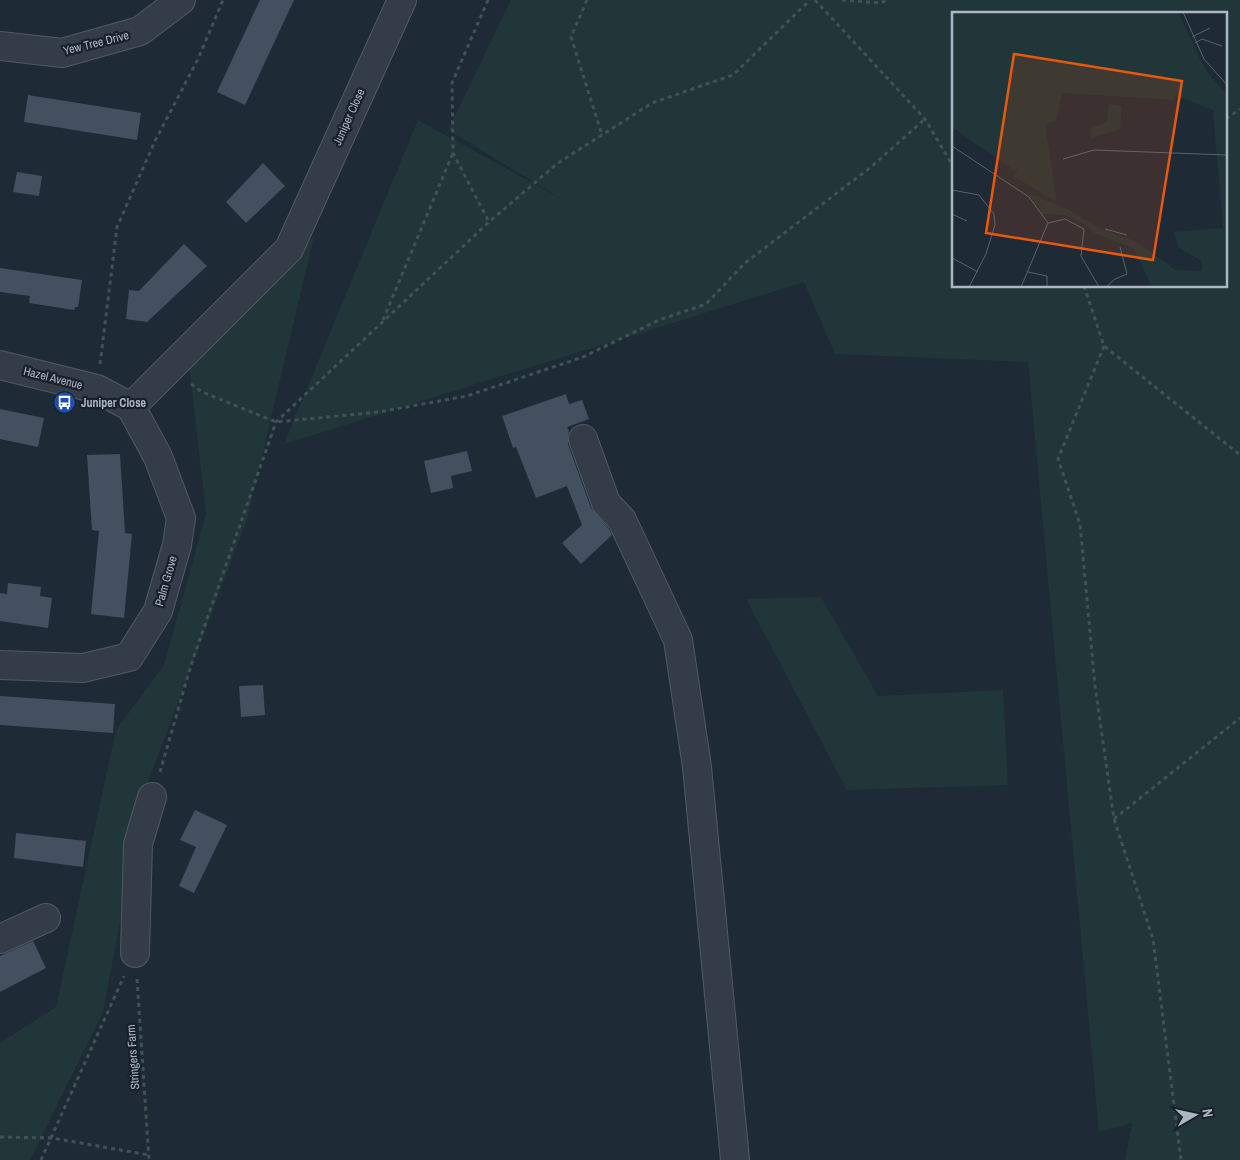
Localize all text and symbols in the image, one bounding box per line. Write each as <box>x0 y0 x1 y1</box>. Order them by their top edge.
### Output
inset map <box>952 12 1228 288</box>
street label: Yew Tree Drive <box>62 27 130 59</box>
street label: Juniper Close <box>329 86 369 148</box>
street label: Hazel Avenue <box>22 363 84 393</box>
bus stop icon: Juniper Close <box>53 391 77 415</box>
place label: Juniper Close <box>81 395 147 411</box>
street label: Palm Grove <box>151 554 181 608</box>
street label: Stringers Farm <box>123 1024 143 1090</box>
north arrow <box>1170 1090 1220 1140</box>
text: N <box>1198 1107 1217 1118</box>

